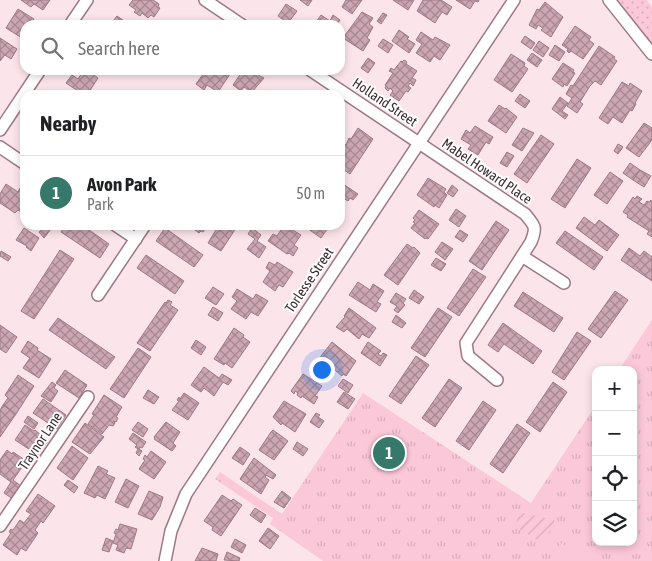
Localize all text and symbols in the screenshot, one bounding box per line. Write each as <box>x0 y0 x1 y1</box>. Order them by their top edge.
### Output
search box <box>20 20 345 75</box>
icon: search <box>38 34 66 62</box>
text: Search here <box>78 37 160 59</box>
street label: Holland Street <box>350 74 420 130</box>
text: Nearby <box>40 111 96 135</box>
street label: Mabel Howard Place <box>439 135 535 207</box>
text: Avon Park <box>87 173 156 195</box>
text: 1 <box>52 184 60 202</box>
text: 50 m <box>296 184 325 202</box>
text: Park <box>87 195 114 213</box>
street label: Torlesse Street <box>281 245 337 315</box>
your location <box>309 357 335 383</box>
map controls <box>592 366 637 546</box>
button: + <box>592 366 637 411</box>
street label: Traynor Lane <box>15 409 65 473</box>
button: − <box>592 411 637 456</box>
pin: 1 <box>373 434 405 472</box>
button: locate <box>592 456 637 501</box>
button: layers <box>592 501 637 546</box>

